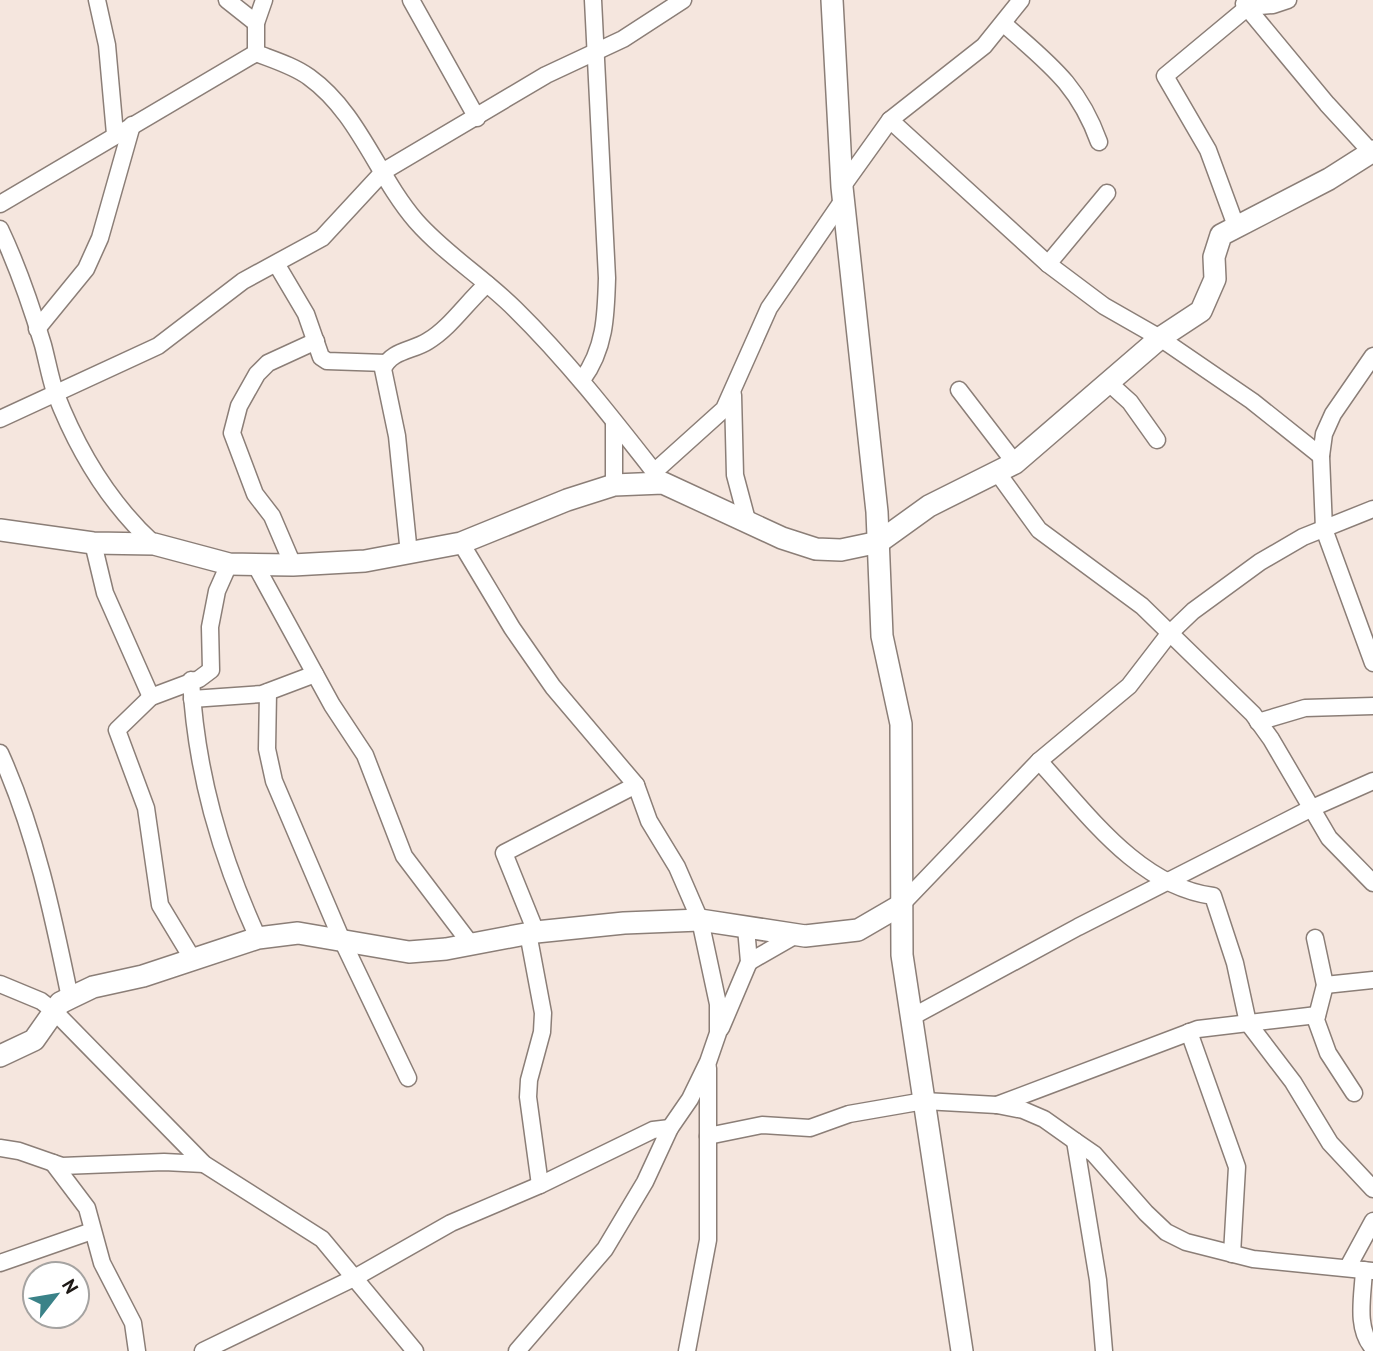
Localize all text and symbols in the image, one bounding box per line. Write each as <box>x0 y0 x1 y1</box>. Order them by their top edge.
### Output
north arrow <box>21 1260 91 1330</box>
text: N <box>57 1275 84 1298</box>

